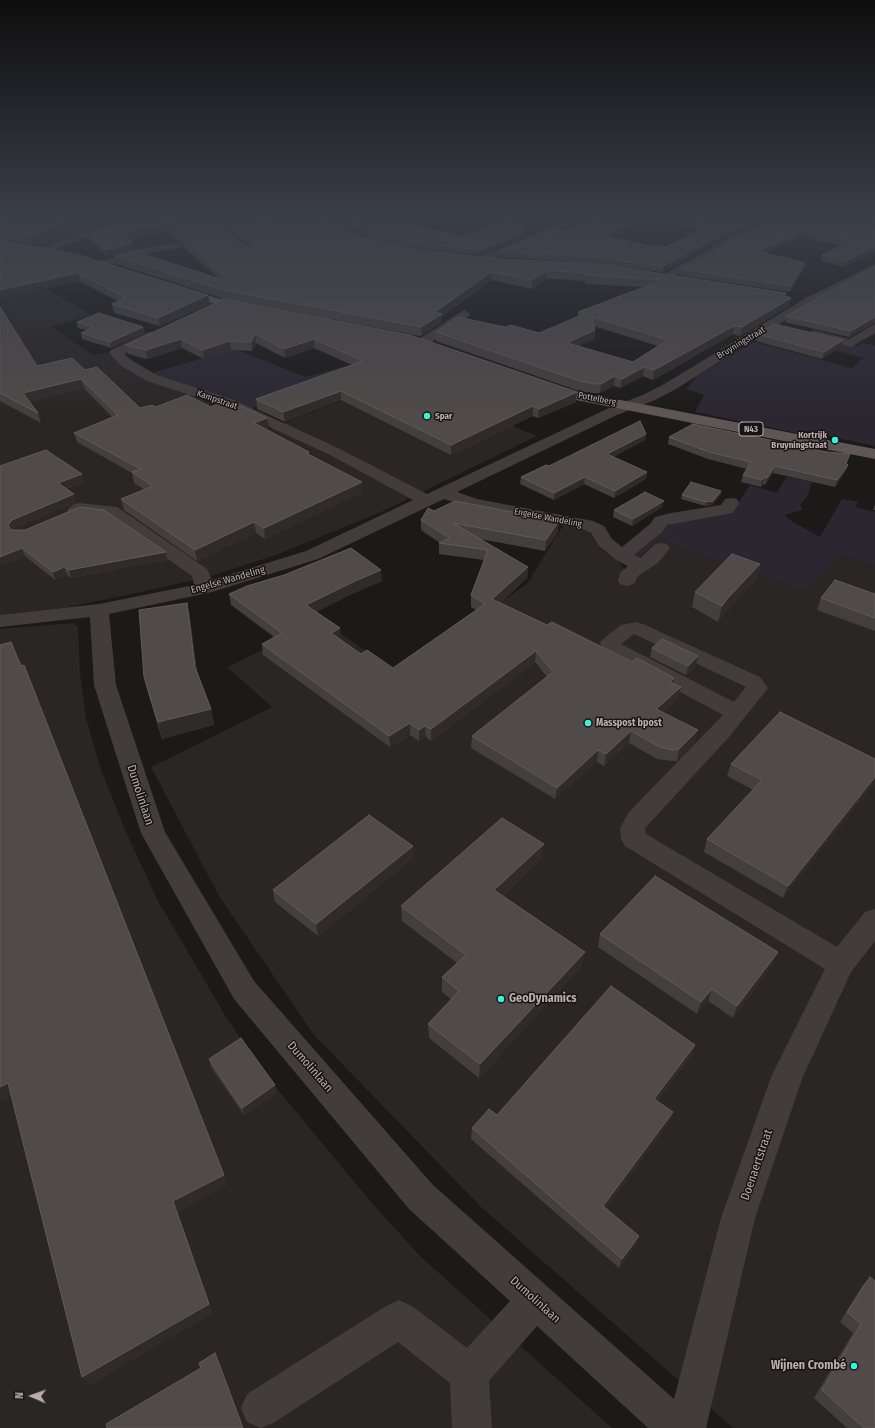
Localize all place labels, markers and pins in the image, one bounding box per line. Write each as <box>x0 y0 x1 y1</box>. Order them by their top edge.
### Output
marker: Spar <box>422 411 432 421</box>
place label: Spar <box>435 411 452 421</box>
place label: Kortrijk Bruyningstraat <box>771 430 827 451</box>
marker: Kortrijk Bruyningstraat <box>830 435 840 445</box>
place label: Masspost bpost <box>596 717 662 729</box>
marker: Masspost bpost <box>583 718 593 728</box>
place label: GeoDynamics <box>509 992 576 1006</box>
marker: GeoDynamics <box>496 994 506 1004</box>
place label: Wijnen Crombé <box>771 1359 846 1373</box>
marker: Wijnen Crombé <box>849 1361 859 1371</box>

